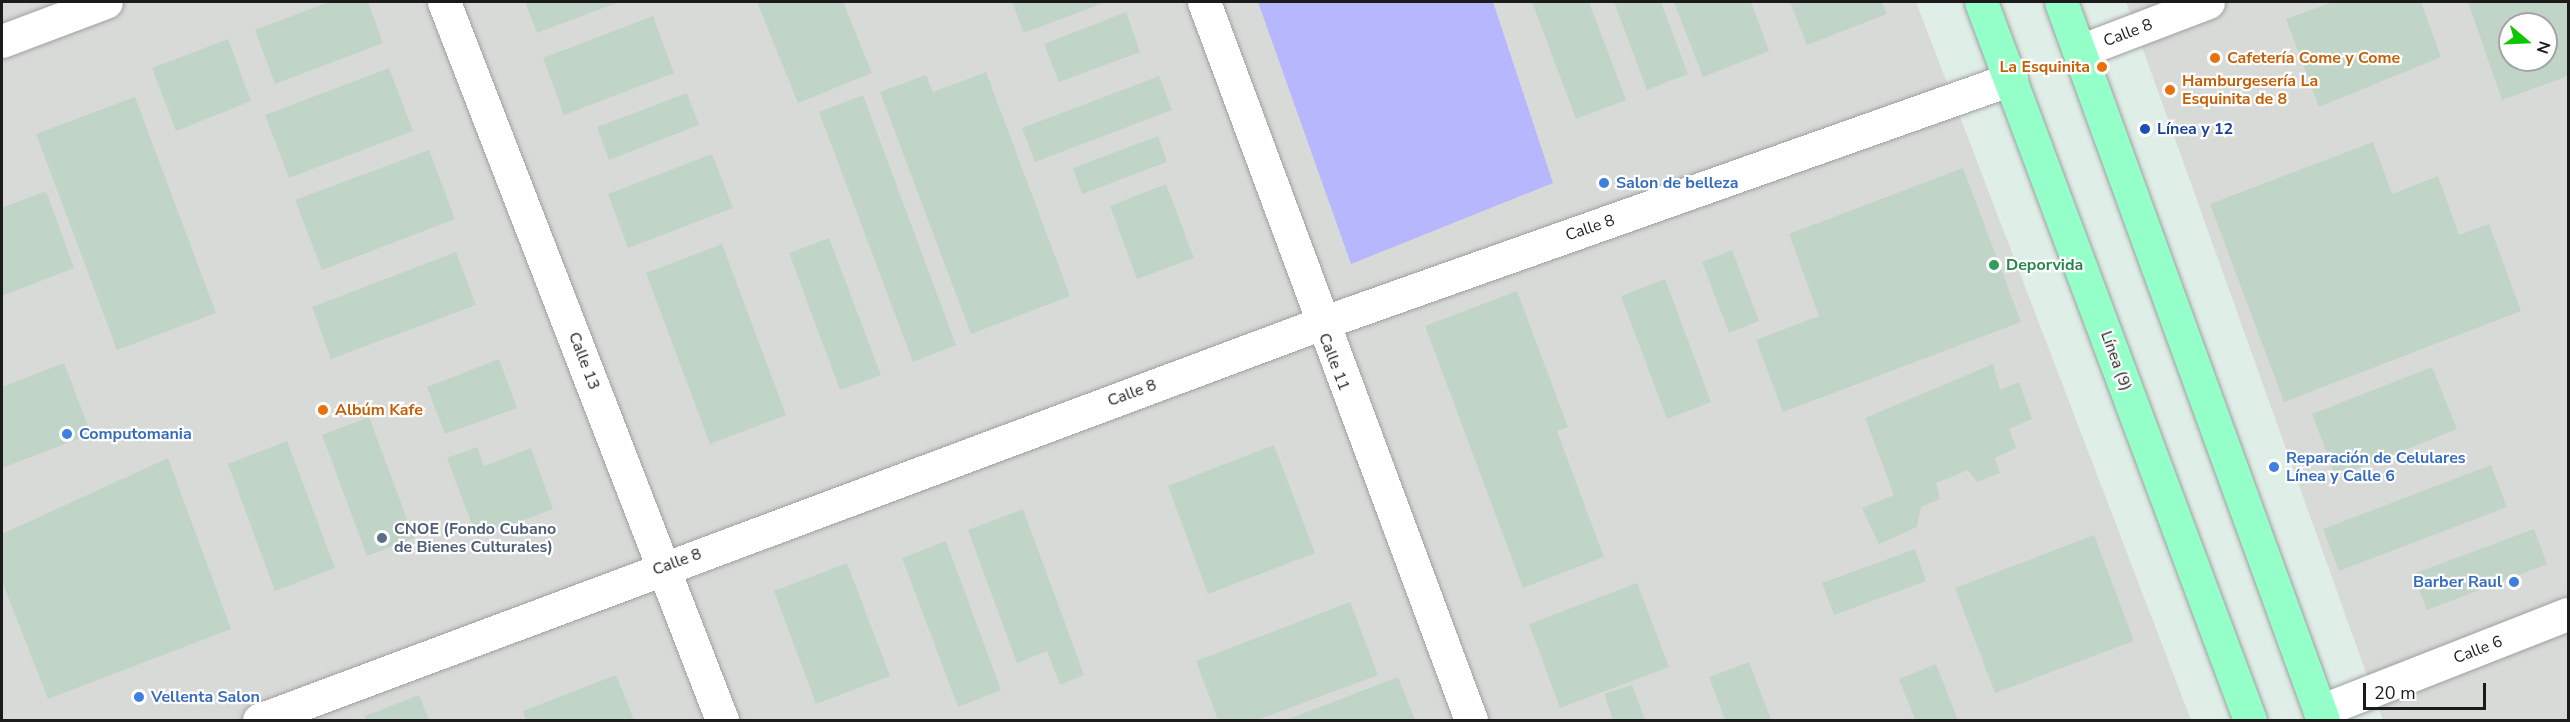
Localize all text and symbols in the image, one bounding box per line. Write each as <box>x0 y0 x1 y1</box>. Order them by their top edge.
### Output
north arrow <box>2498 12 2558 72</box>
street label: Calle 8 <box>2101 15 2155 51</box>
text: N <box>2531 38 2555 56</box>
place label: Cafetería Come y Come <box>2227 48 2400 68</box>
marker: Cafetería Come y Come <box>2208 51 2222 65</box>
place label: La Esquinita <box>1999 57 2090 77</box>
marker: La Esquinita <box>2095 60 2109 74</box>
place label: Hamburgesería La Esquinita de 8 <box>2182 71 2318 109</box>
marker: Hamburgesería La Esquinita de 8 <box>2163 83 2177 97</box>
place label: Línea y 12 <box>2157 119 2233 139</box>
marker: Línea y 12 <box>2138 122 2152 136</box>
place label: Salon de belleza <box>1616 173 1739 193</box>
marker: Salon de belleza <box>1597 176 1611 190</box>
street label: Calle 8 <box>1563 211 1617 245</box>
place label: Deporvida <box>2006 255 2083 275</box>
marker: Deporvida <box>1987 258 2001 272</box>
street label: Línea (9) <box>2096 328 2136 394</box>
street label: Calle 13 <box>564 329 604 393</box>
street label: Calle 11 <box>1314 330 1354 394</box>
street label: Calle 8 <box>1105 375 1159 411</box>
place label: Albúm Kafe <box>335 400 423 420</box>
marker: Albúm Kafe <box>316 403 330 417</box>
place label: Computomania <box>79 424 192 444</box>
marker: Computomania <box>60 427 74 441</box>
place label: Reparación de Celulares Línea y Calle 6 <box>2286 448 2466 486</box>
marker: Reparación de Celulares Línea y Calle 6 <box>2267 460 2281 474</box>
place label: CNOE (Fondo Cubano de Bienes Culturales) <box>394 519 556 557</box>
marker: CNOE (Fondo Cubano de Bienes Culturales) <box>375 531 389 545</box>
street label: Calle 8 <box>650 544 704 580</box>
place label: Barber Raul <box>2413 572 2502 592</box>
marker: Barber Raul <box>2507 575 2521 589</box>
street label: Calle 6 <box>2451 632 2505 668</box>
scale bar <box>2366 671 2489 709</box>
text: 20 m <box>2374 681 2416 705</box>
place label: Vellenta Salon <box>151 687 260 707</box>
marker: Vellenta Salon <box>132 690 146 704</box>

